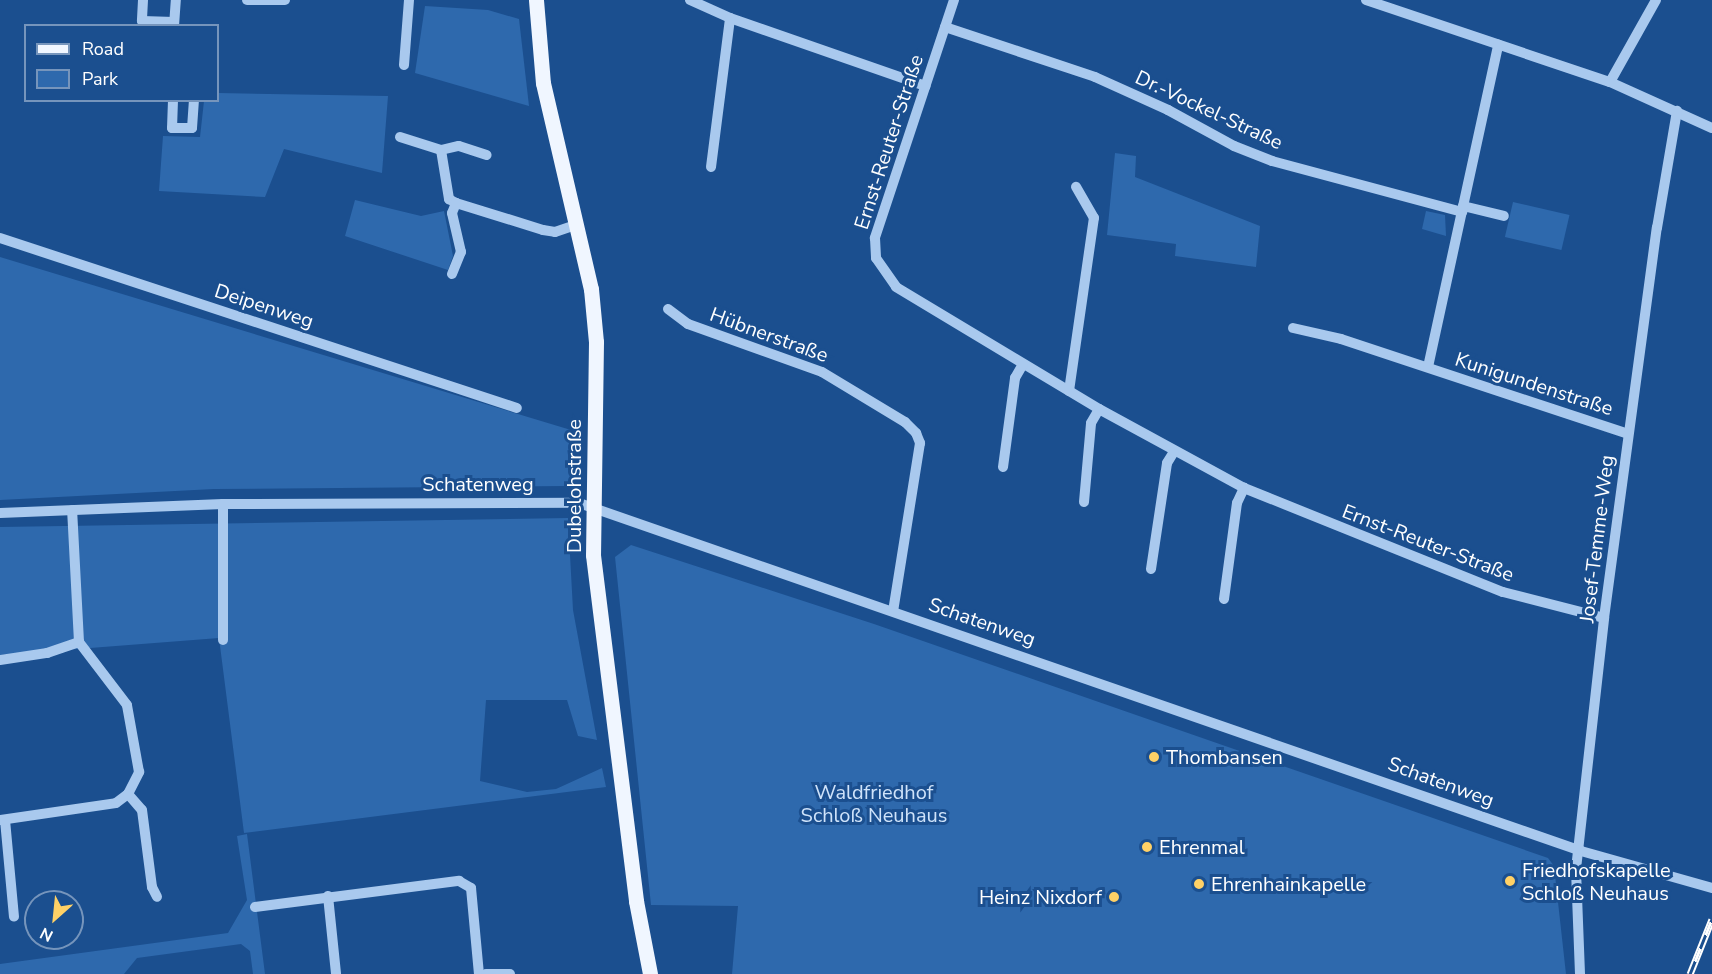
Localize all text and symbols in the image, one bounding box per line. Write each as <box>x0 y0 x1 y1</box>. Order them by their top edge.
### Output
legend <box>24 24 219 102</box>
text: Road <box>82 37 124 61</box>
street label: Ernst-Reuter-Straße <box>849 52 929 232</box>
street label: Dr.-Vockel-Straße <box>1131 65 1287 155</box>
text: Park <box>82 67 118 91</box>
street label: Deipenweg <box>211 279 317 333</box>
street label: Hübnerstraße <box>707 302 831 368</box>
street label: Kunigundenstraße <box>1452 347 1616 421</box>
street label: Dubelohstraße <box>562 419 586 553</box>
street label: Josef-Temme-Weg <box>1575 454 1619 624</box>
street label: Schatenweg <box>422 472 534 496</box>
street label: Ernst-Reuter-Straße <box>1339 499 1517 587</box>
street label: Schatenweg <box>925 593 1039 651</box>
place label: Thombansen <box>1166 745 1283 769</box>
marker: Thombansen <box>1147 750 1161 764</box>
street label: Schatenweg <box>1385 752 1497 812</box>
park label: Waldfriedhof Schloß Neuhaus <box>801 780 947 827</box>
place label: Ehrenmal <box>1159 835 1245 859</box>
marker: Ehrenmal <box>1140 840 1154 854</box>
place label: Friedhofskapelle Schloß Neuhaus <box>1522 858 1671 905</box>
place label: Ehrenhainkapelle <box>1211 872 1366 896</box>
marker: Friedhofskapelle Schloß Neuhaus <box>1503 874 1517 888</box>
marker: Ehrenhainkapelle <box>1192 877 1206 891</box>
place label: Heinz Nixdorf <box>979 885 1102 909</box>
north arrow <box>24 890 84 950</box>
marker: Heinz Nixdorf <box>1107 890 1121 904</box>
text: N <box>36 922 57 947</box>

